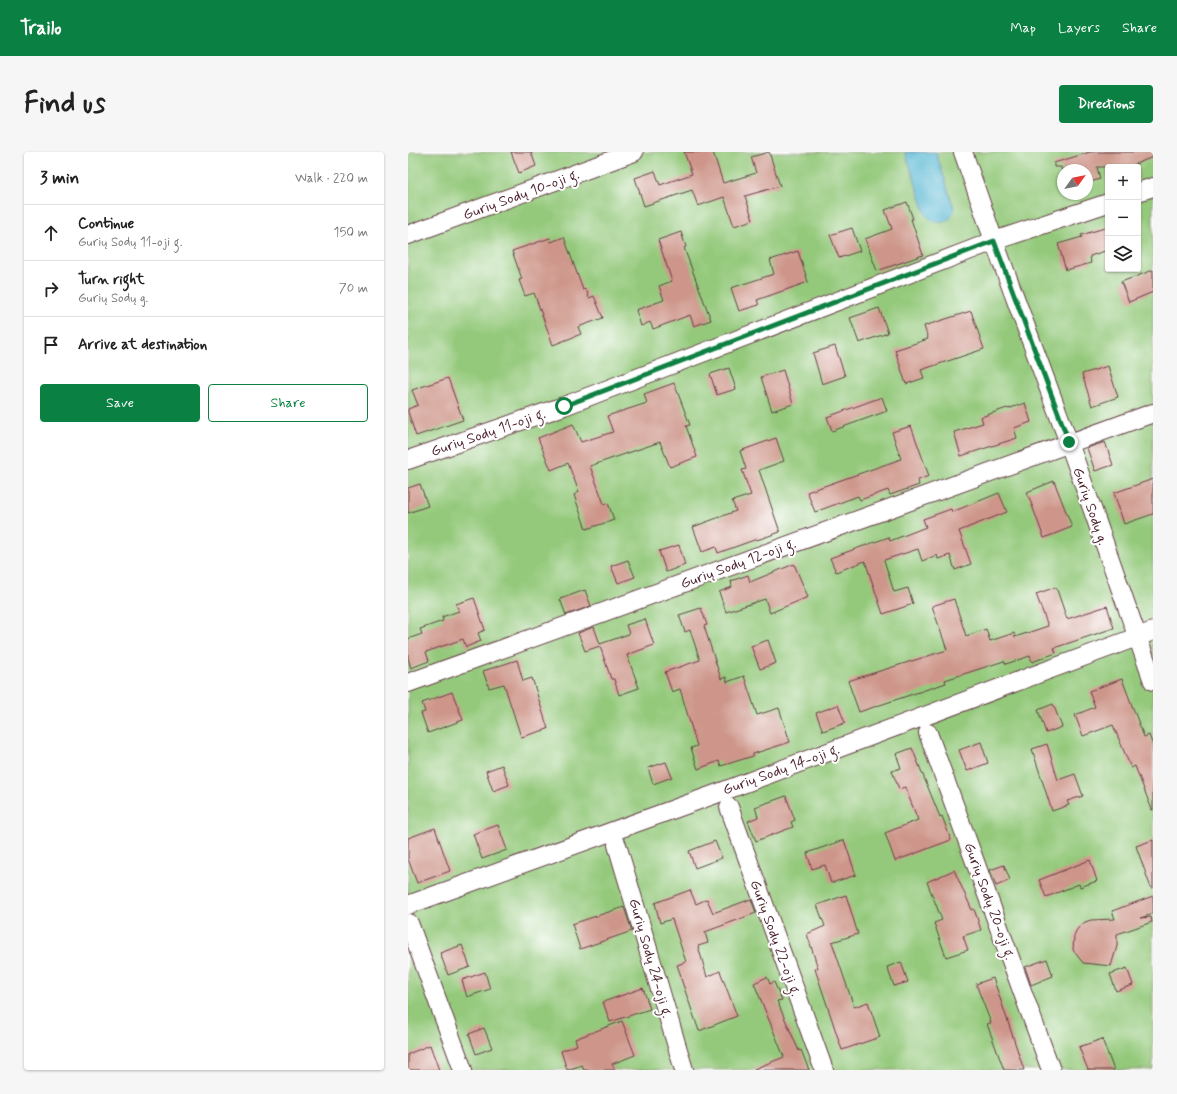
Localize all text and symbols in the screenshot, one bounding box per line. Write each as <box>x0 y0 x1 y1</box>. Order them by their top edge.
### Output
text: Trailo <box>20 16 62 41</box>
text: Map <box>1010 19 1036 37</box>
text: Layers <box>1058 19 1100 37</box>
text: Share <box>1122 19 1157 37</box>
button: Directions <box>1059 85 1153 123</box>
text: Find us <box>24 86 105 123</box>
north arrow <box>1057 164 1093 200</box>
map controls <box>1105 164 1141 272</box>
button: + <box>1105 164 1141 200</box>
street label: Gurių Sodų 10-oji g. <box>460 165 583 226</box>
text: 3 min <box>40 167 79 189</box>
text: Walk · 220 m <box>295 170 368 187</box>
button: − <box>1105 200 1141 236</box>
text: Continue <box>78 214 134 234</box>
icon: ahead <box>40 222 62 244</box>
text: 150 m <box>334 224 368 241</box>
text: Gurių Sodų 11-oji g. <box>78 234 182 251</box>
button: layers <box>1105 236 1141 272</box>
text: Turn right <box>78 270 145 290</box>
icon: right <box>40 278 62 300</box>
text: 70 m <box>339 280 368 297</box>
text: Gurių Sodų g. <box>78 290 148 307</box>
icon: arrive <box>40 334 62 356</box>
text: Arrive at destination <box>78 335 207 355</box>
button: Save <box>40 384 200 422</box>
button: Share <box>208 384 368 422</box>
route start <box>555 397 573 415</box>
street label: Gurių Sodų 11-oji g. <box>428 404 549 463</box>
route end <box>1060 433 1078 451</box>
street label: Gurių Sodų g. <box>1067 465 1113 548</box>
street label: Gurių Sodų 12-oji g. <box>678 534 799 595</box>
street label: Gurių Sodų 14-oji g. <box>720 739 843 801</box>
street label: Gurių Sodų 20-oji g. <box>958 840 1020 963</box>
street label: Gurių Sodų 22-oji g. <box>744 877 805 1000</box>
street label: Gurių Sodų 24-oji g. <box>622 896 677 1021</box>

